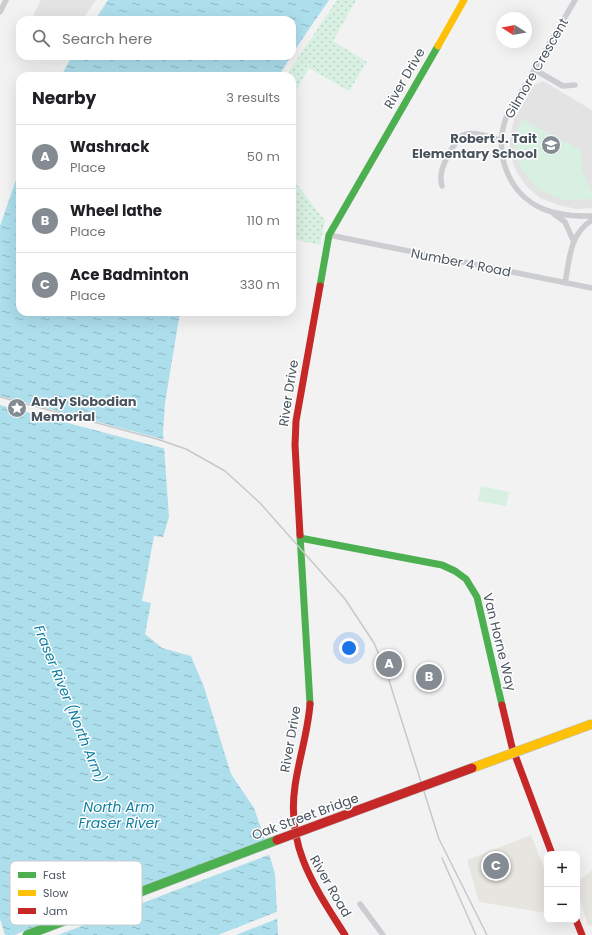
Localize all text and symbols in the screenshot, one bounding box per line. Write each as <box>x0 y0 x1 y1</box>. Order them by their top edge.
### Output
north arrow <box>496 12 532 48</box>
street label: Gilmore Crescent <box>500 14 573 122</box>
search box <box>16 16 296 60</box>
icon: search <box>30 27 52 49</box>
text: Search here <box>62 28 152 49</box>
street label: River Drive <box>379 44 430 112</box>
text: Nearby <box>32 86 96 110</box>
text: 3 results <box>226 88 280 107</box>
place label: Robert J. Tait Elementary School <box>412 129 537 163</box>
school or university icon: Robert J. Tait Elementary School <box>540 134 562 156</box>
text: Washrack <box>70 136 149 157</box>
text: A <box>40 147 50 166</box>
text: 50 m <box>247 147 280 166</box>
text: Place <box>70 158 105 177</box>
text: Wheel lathe <box>70 200 162 221</box>
text: B <box>41 211 49 230</box>
text: 110 m <box>247 211 280 230</box>
text: Place <box>70 222 105 241</box>
street label: Number 4 Road <box>409 243 513 281</box>
text: Ace Badminton <box>70 264 189 285</box>
text: C <box>40 275 50 294</box>
text: 330 m <box>240 275 280 294</box>
text: Place <box>70 286 105 305</box>
street label: River Drive <box>274 358 303 428</box>
place label: Andy Slobodian Memorial <box>31 392 137 426</box>
place icon: Andy Slobodian Memorial <box>6 397 28 419</box>
street label: Van Horne Way <box>478 591 521 694</box>
water label: Fraser River (North Arm) <box>29 622 111 786</box>
your location <box>339 638 359 658</box>
pin: A <box>376 649 402 679</box>
pin: B <box>416 662 442 692</box>
street label: River Drive <box>275 704 306 774</box>
street label: Oak Street Bridge <box>249 788 361 845</box>
water label: North Arm Fraser River <box>79 797 160 833</box>
pin: C <box>483 851 509 881</box>
map controls <box>544 851 580 923</box>
button: + <box>544 851 580 887</box>
street label: River Road <box>305 852 356 921</box>
legend <box>10 861 142 925</box>
text: Fast <box>43 867 66 883</box>
text: Slow <box>43 885 68 901</box>
button: − <box>544 887 580 923</box>
text: Jam <box>43 903 68 919</box>

